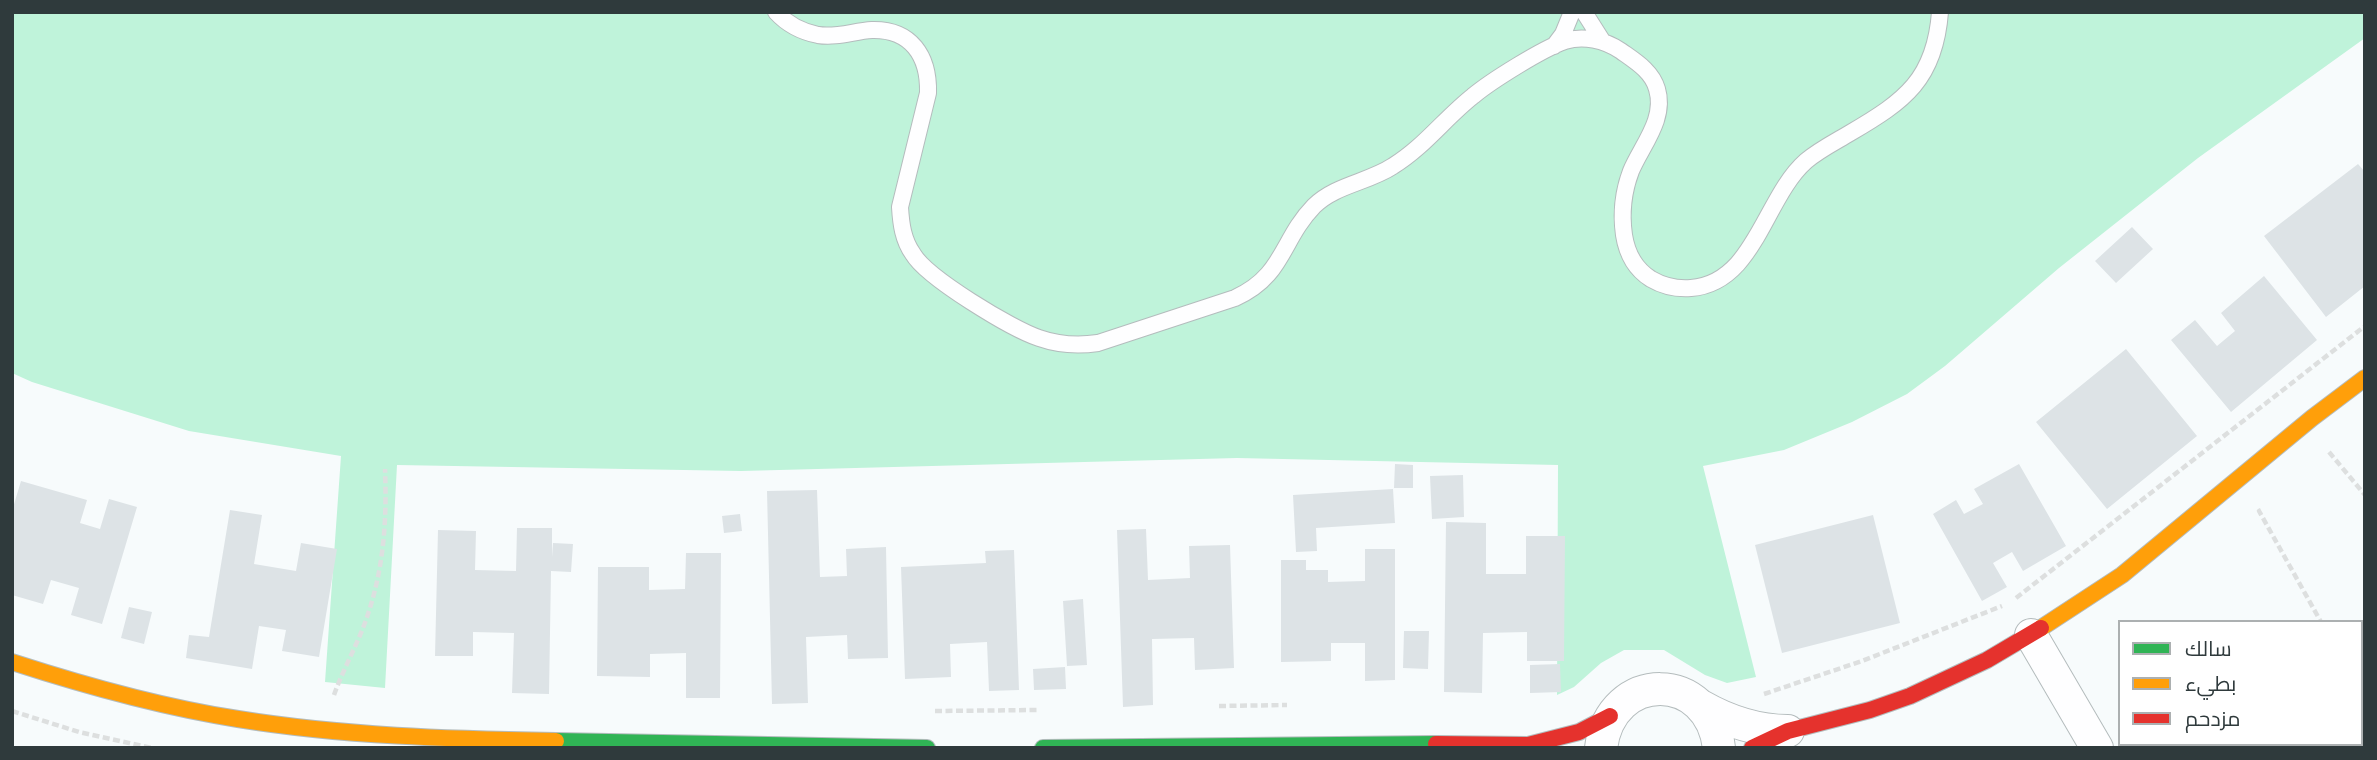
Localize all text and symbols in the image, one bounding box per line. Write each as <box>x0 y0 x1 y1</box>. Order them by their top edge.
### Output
legend <box>2118 620 2363 746</box>
text: سالك <box>2185 637 2232 664</box>
text: بطيء <box>2185 672 2236 699</box>
text: مزدحم <box>2185 707 2240 734</box>

